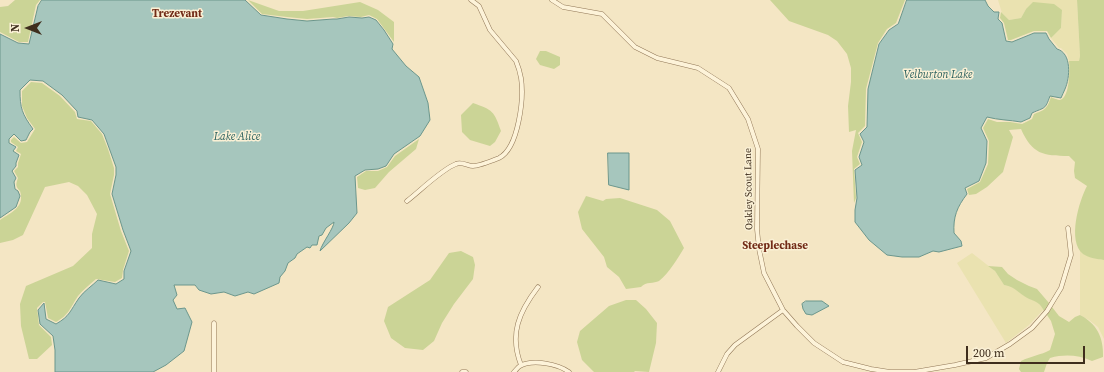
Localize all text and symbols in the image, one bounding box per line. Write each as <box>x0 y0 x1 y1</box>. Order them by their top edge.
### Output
district label: Trezevant <box>152 7 202 21</box>
north arrow <box>8 8 48 48</box>
text: N <box>8 24 23 32</box>
water label: Velburton Lake <box>903 68 973 82</box>
water label: Lake Alice <box>214 130 260 144</box>
street label: Oakley Scout Lane <box>742 148 756 230</box>
district label: Steeplechase <box>742 239 808 253</box>
scale bar <box>968 338 1087 364</box>
text: 200 m <box>973 345 1005 361</box>

